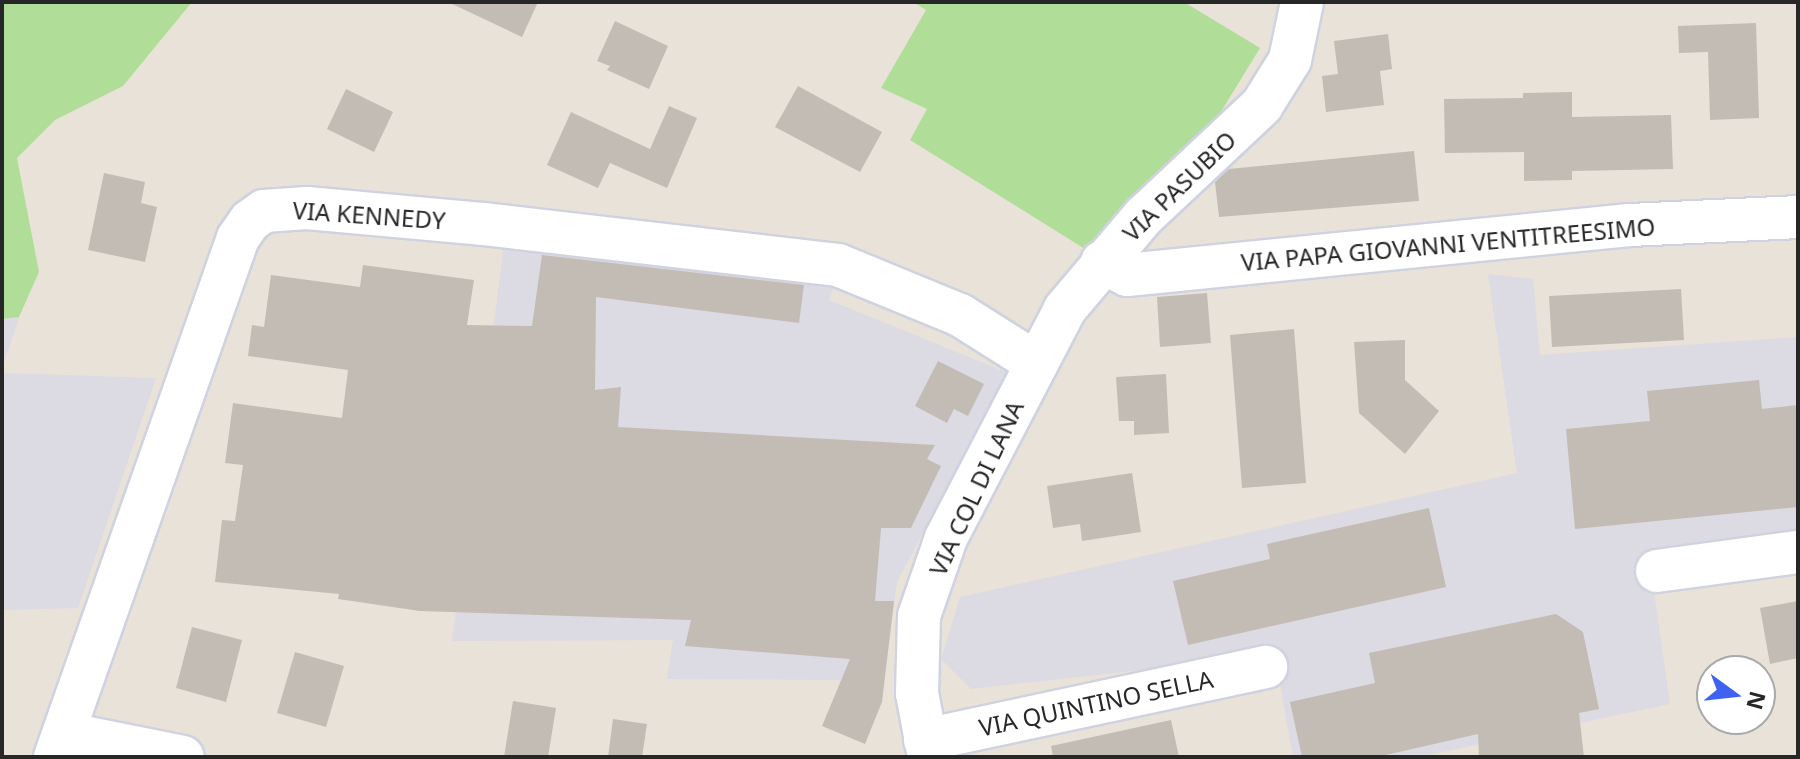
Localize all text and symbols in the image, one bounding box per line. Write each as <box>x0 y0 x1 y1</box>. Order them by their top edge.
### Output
street label: VIA PASUBIO <box>1116 125 1242 247</box>
street label: VIA KENNEDY <box>292 195 446 235</box>
street label: VIA PAPA GIOVANNI VENTITREESIMO <box>1240 212 1656 276</box>
street label: VIA COL DI LANA <box>923 396 1029 580</box>
north arrow <box>1696 655 1776 735</box>
street label: VIA QUINTINO SELLA <box>976 664 1216 742</box>
text: N <box>1740 688 1774 713</box>

